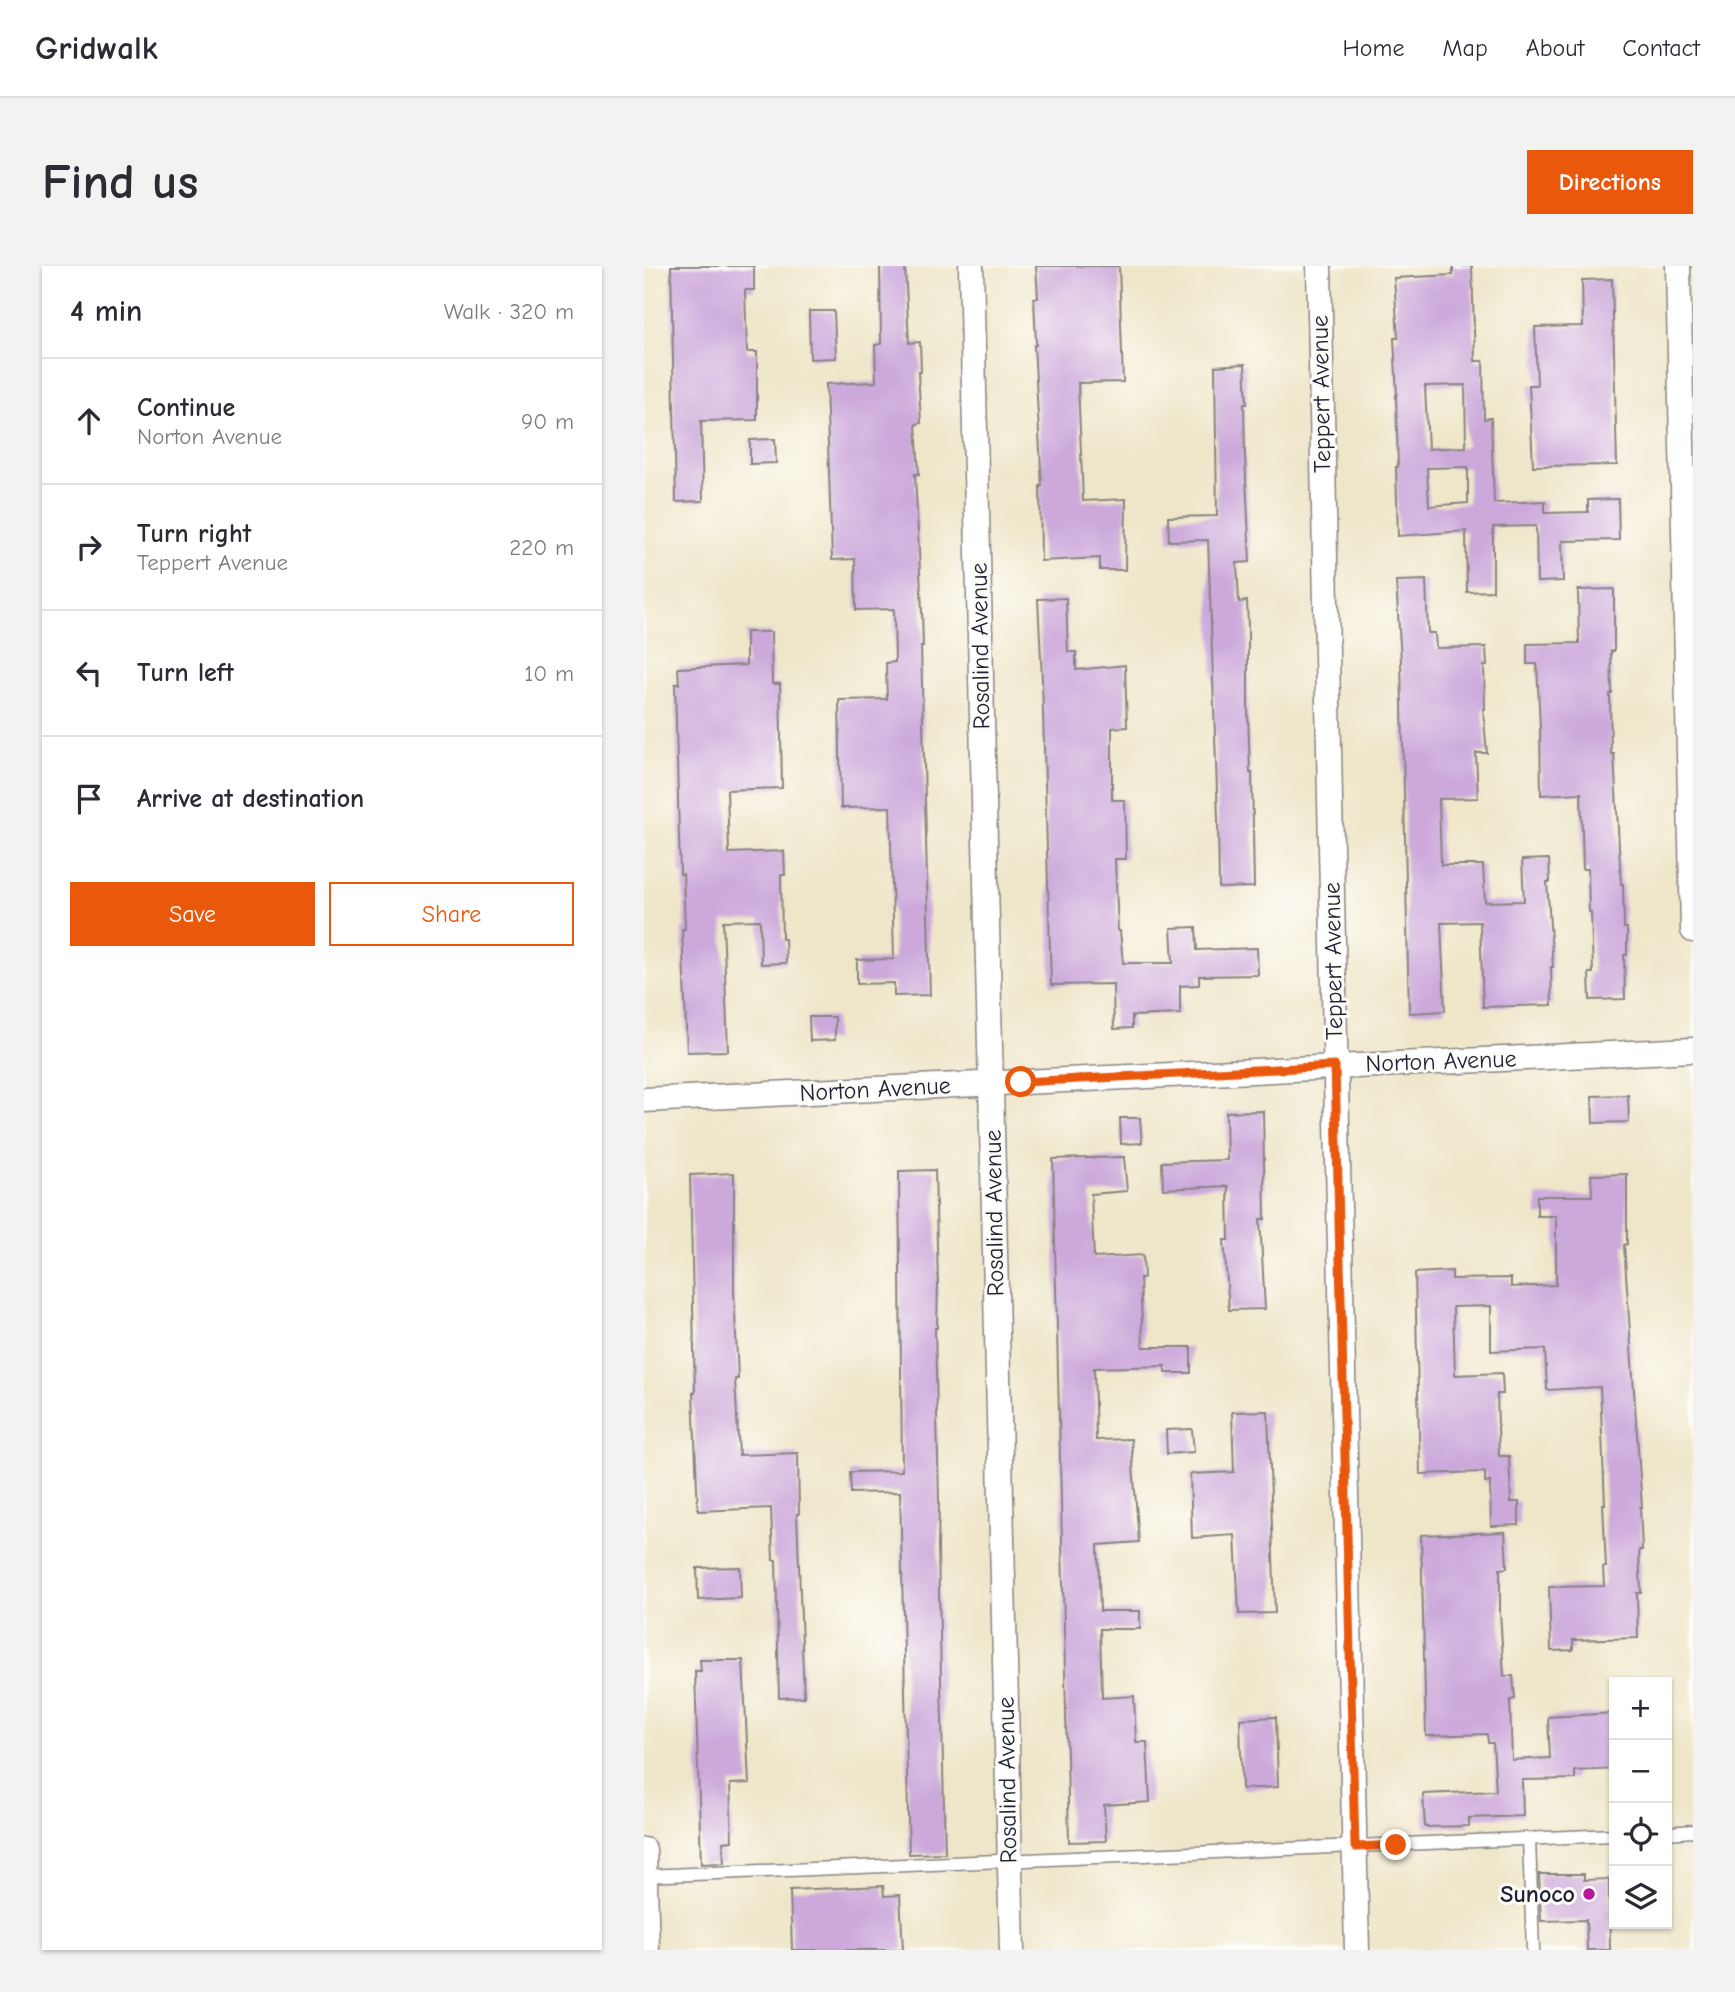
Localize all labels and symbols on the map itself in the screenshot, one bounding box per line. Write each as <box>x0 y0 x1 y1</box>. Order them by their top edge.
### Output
street label: Teppert Avenue <box>1306 315 1336 473</box>
street label: Rosalind Avenue <box>965 562 995 730</box>
street label: Teppert Avenue <box>1318 882 1348 1040</box>
street label: Norton Avenue <box>1365 1044 1517 1078</box>
route start <box>1005 1066 1036 1097</box>
street label: Norton Avenue <box>799 1071 951 1107</box>
street label: Rosalind Avenue <box>979 1129 1009 1297</box>
street label: Rosalind Avenue <box>992 1696 1022 1864</box>
route end <box>1380 1829 1411 1860</box>
place label: Sunoco <box>1500 1880 1575 1908</box>
marker: Sunoco <box>1581 1886 1597 1902</box>

